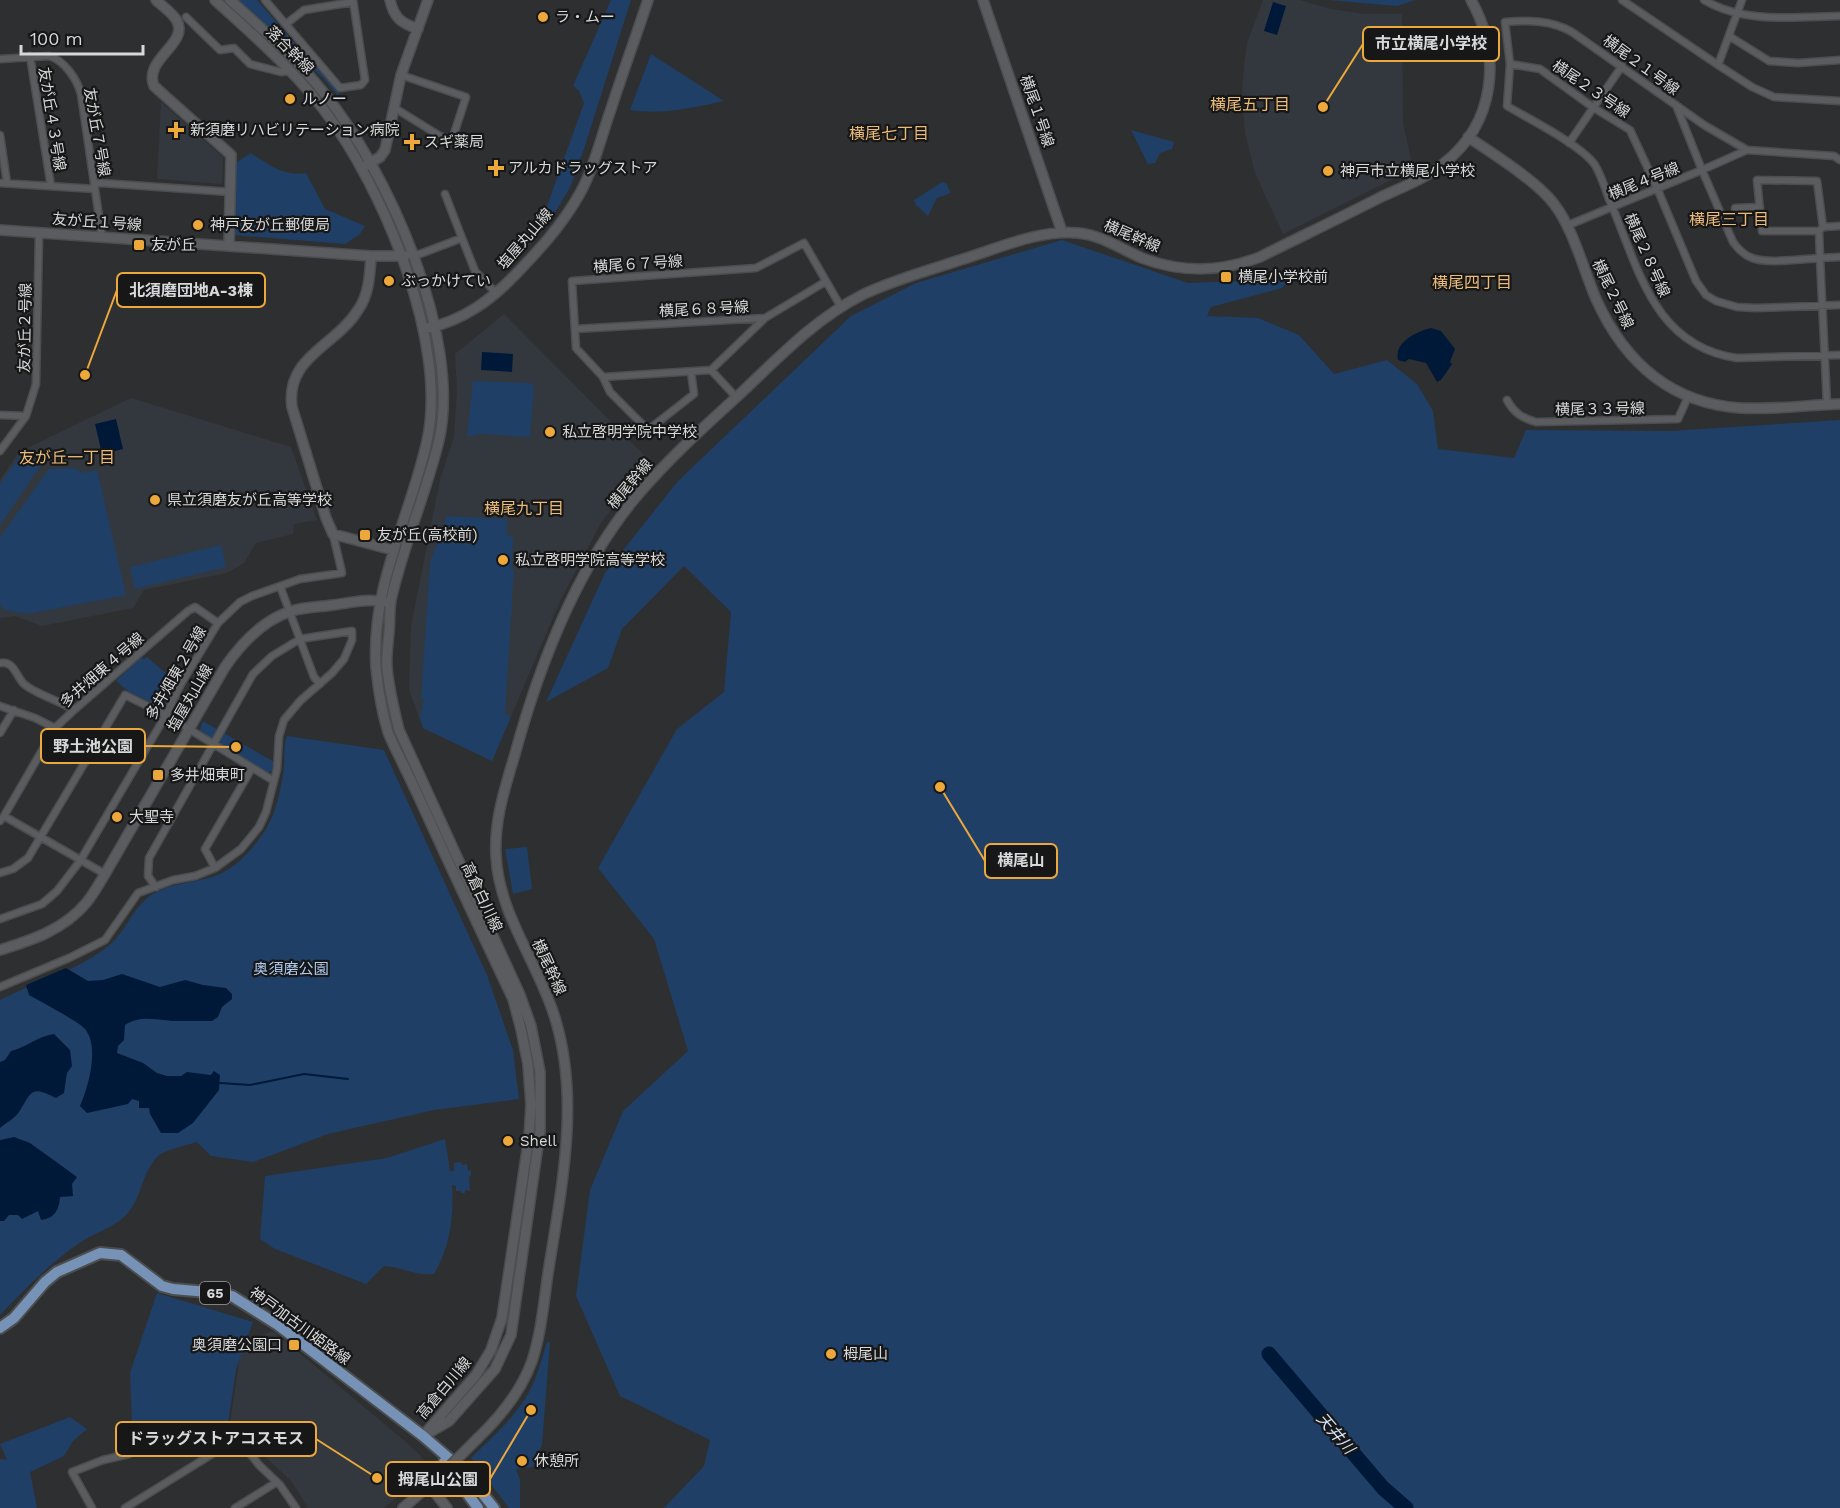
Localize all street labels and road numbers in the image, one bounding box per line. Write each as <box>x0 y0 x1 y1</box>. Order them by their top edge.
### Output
street label: 落合幹線 <box>262 22 318 78</box>
street label: 横尾２１号線 <box>1599 31 1683 99</box>
street label: 横尾２３号線 <box>1549 56 1633 122</box>
street label: 友が丘４３号線 <box>35 66 69 172</box>
street label: 横尾１号線 <box>1016 73 1058 149</box>
street label: 友が丘７号線 <box>80 86 114 178</box>
street label: 横尾４号線 <box>1606 159 1682 203</box>
street label: 塩屋丸山線 <box>494 205 556 273</box>
street label: 友が丘１号線 <box>51 210 143 234</box>
street label: 横尾２８号線 <box>1620 210 1674 300</box>
street label: 横尾幹線 <box>1101 216 1163 256</box>
street label: 横尾６７号線 <box>592 252 684 276</box>
street label: 横尾２号線 <box>1588 256 1638 332</box>
street label: 友が丘２号線 <box>15 283 35 373</box>
street label: 横尾６８号線 <box>659 298 749 320</box>
street label: 横尾３３号線 <box>1555 399 1645 419</box>
street label: 横尾幹線 <box>604 455 656 513</box>
street label: 多井畑東２号線 <box>142 623 210 723</box>
street label: 多井畑東４号線 <box>56 629 148 711</box>
street label: 塩屋丸山線 <box>163 661 217 735</box>
street label: 高倉白川線 <box>458 859 506 935</box>
street label: 横尾幹線 <box>528 936 570 998</box>
road number: 65 <box>200 1282 230 1304</box>
street label: 神戸加古川姫路線 <box>246 1283 354 1369</box>
street label: 高倉白川線 <box>413 1353 475 1423</box>

